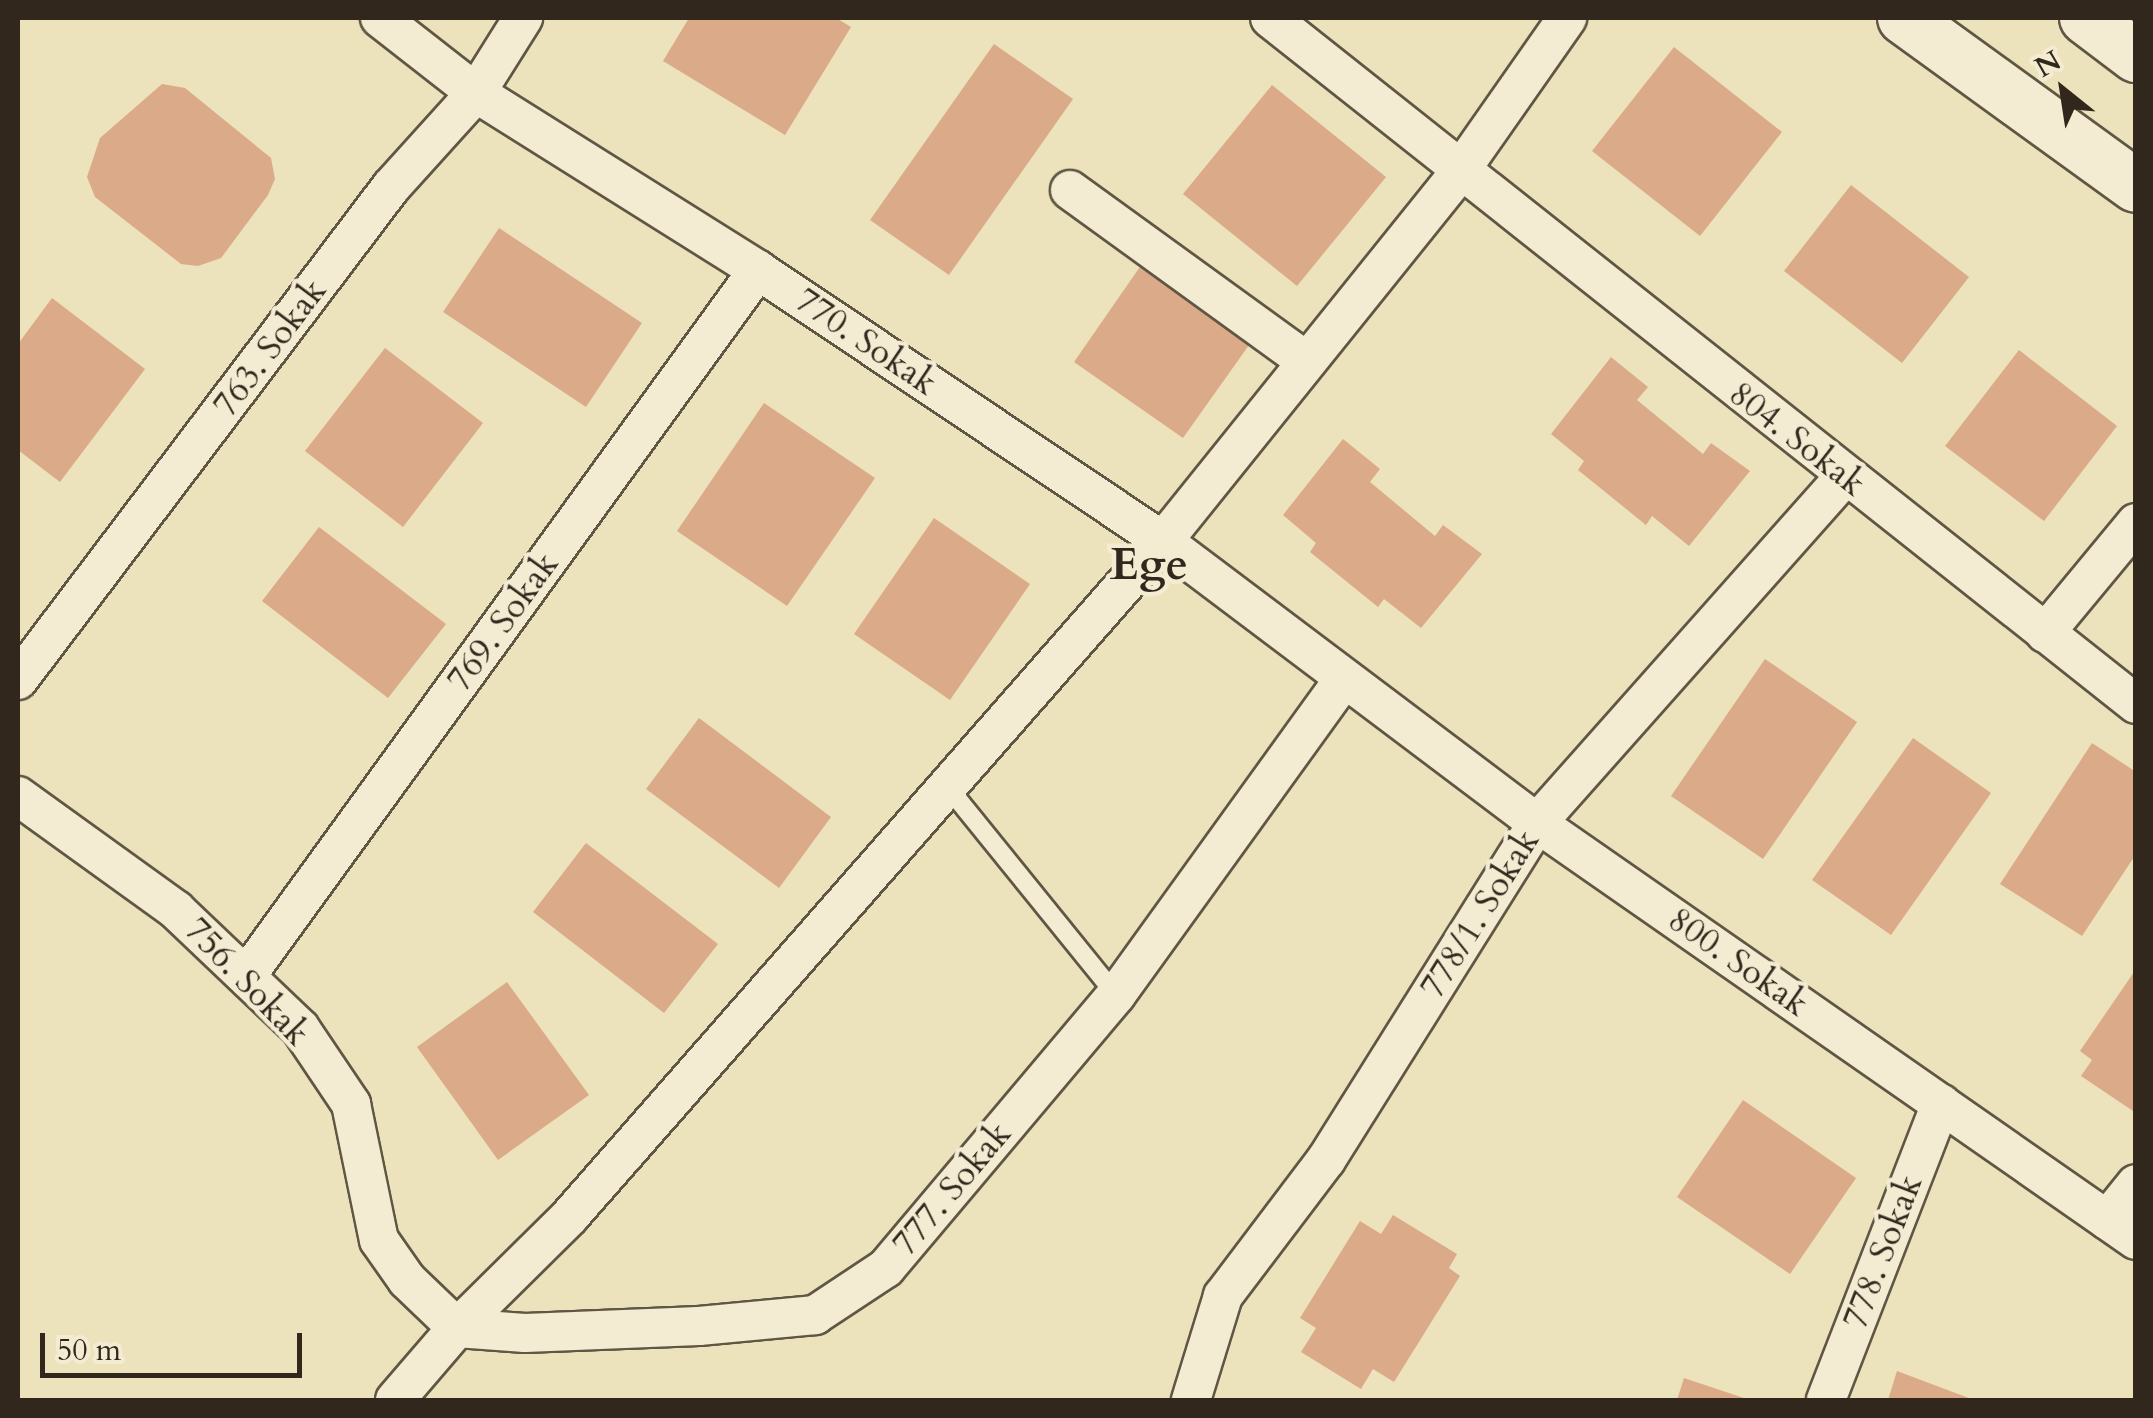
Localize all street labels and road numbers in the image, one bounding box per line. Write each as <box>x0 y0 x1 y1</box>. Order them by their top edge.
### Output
street label: 763. Sokak <box>205 271 335 425</box>
street label: 770. Sokak <box>787 280 945 404</box>
street label: 804. Sokak <box>1721 373 1873 505</box>
street label: 769. Sokak <box>439 544 567 700</box>
street label: 778/1. Sokak <box>1412 822 1548 1006</box>
street label: 800. Sokak <box>1660 899 1816 1025</box>
street label: 756. Sokak <box>176 909 318 1055</box>
street label: 777. Sokak <box>884 1114 1020 1264</box>
street label: 778. Sokak <box>1835 1169 1931 1335</box>

